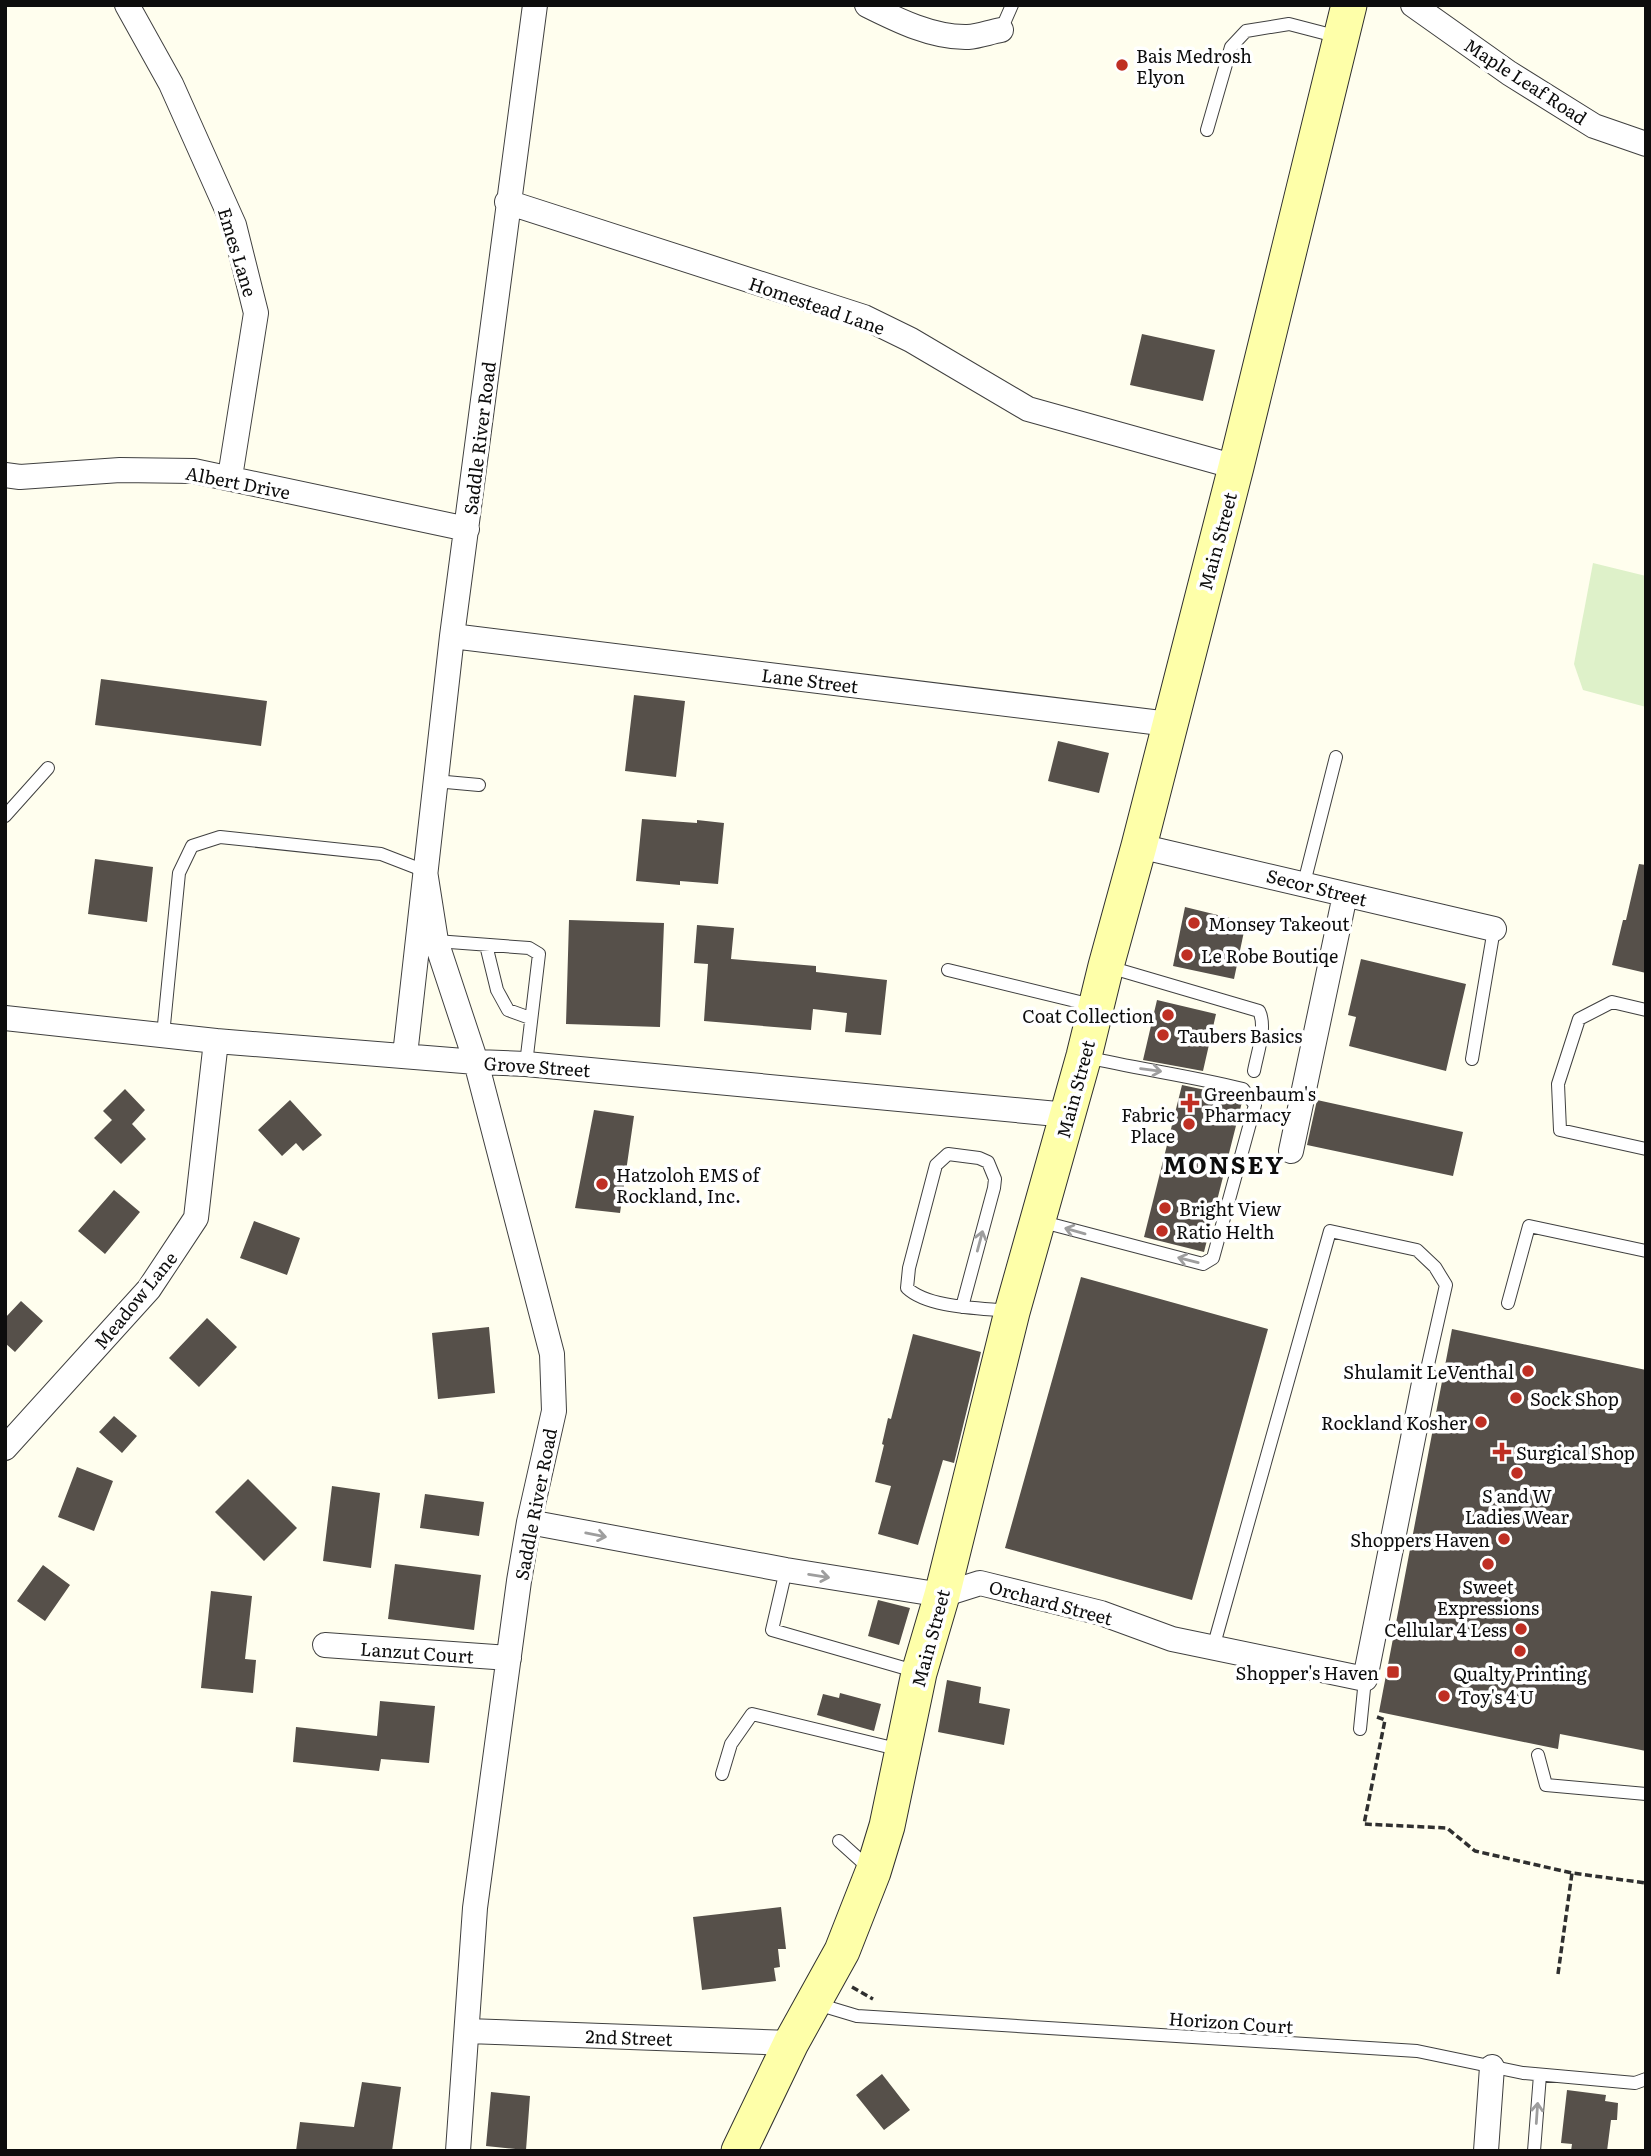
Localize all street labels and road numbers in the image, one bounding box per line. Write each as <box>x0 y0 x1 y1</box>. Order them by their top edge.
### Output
street label: Maple Leaf Road <box>1459 31 1593 131</box>
street label: Emes Lane <box>212 204 264 300</box>
street label: Homestead Lane <box>745 269 889 341</box>
street label: Saddle River Road <box>456 360 502 516</box>
street label: Albert Drive <box>183 459 293 505</box>
street label: Main Street <box>1191 488 1243 593</box>
street label: Lane Street <box>760 661 861 699</box>
street label: Secor Street <box>1264 861 1371 913</box>
street label: Main Street <box>1049 1036 1101 1141</box>
street label: Grove Street <box>483 1049 592 1083</box>
street label: Meadow Lane <box>87 1245 183 1355</box>
street label: Saddle River Road <box>507 1426 563 1582</box>
street label: Orchard Street <box>986 1573 1116 1632</box>
street label: Main Street <box>904 1585 956 1690</box>
street label: Lanzut Court <box>359 1635 475 1669</box>
street label: Horizon Court <box>1168 2004 1295 2040</box>
street label: 2nd Street <box>585 2022 674 2052</box>

